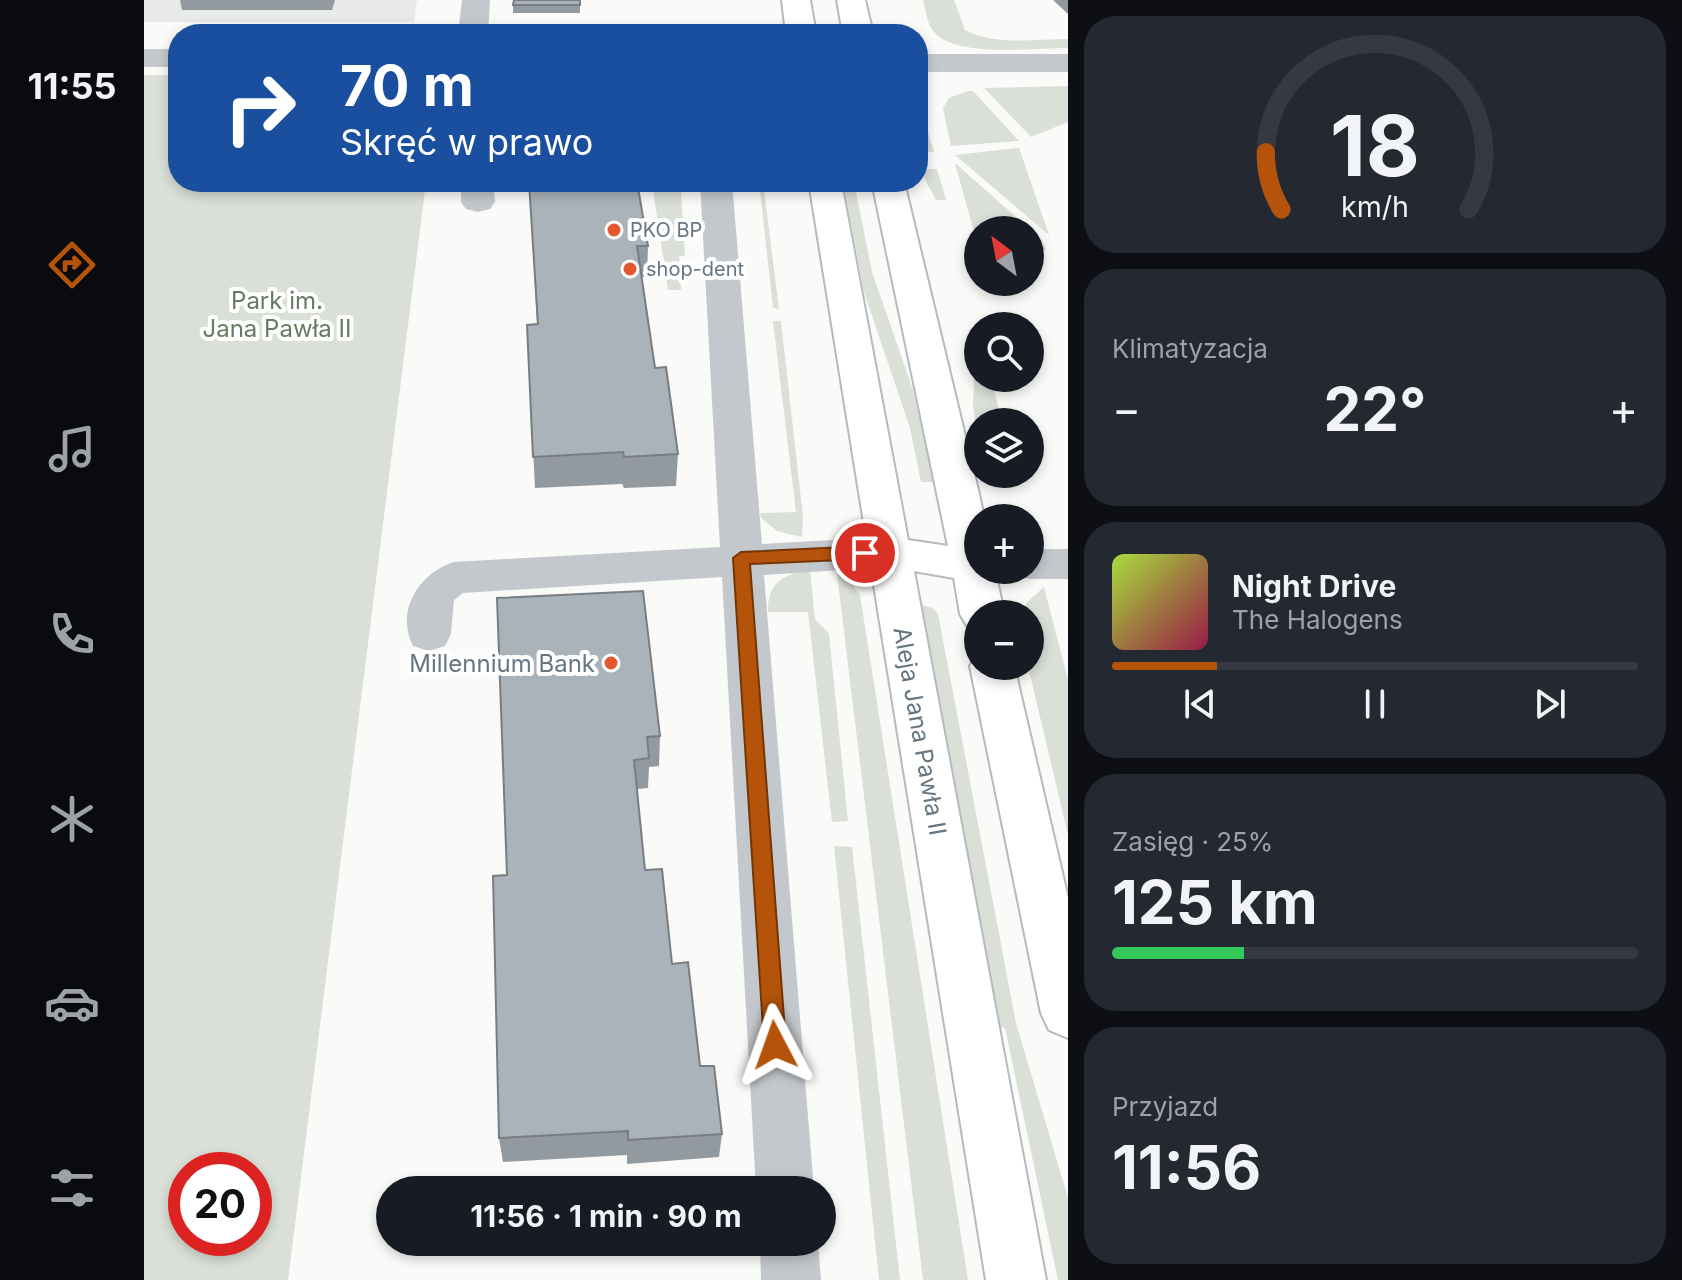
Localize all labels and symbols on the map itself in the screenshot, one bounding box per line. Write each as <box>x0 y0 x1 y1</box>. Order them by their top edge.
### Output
north arrow <box>964 216 1044 296</box>
place label: PKO BP <box>630 218 702 242</box>
marker: PKO BP <box>605 221 623 239</box>
place label: shop-dent <box>646 257 745 281</box>
marker: shop-dent <box>621 260 639 278</box>
park label: Park im. Jana Pawła II <box>203 286 351 343</box>
pin <box>831 519 899 587</box>
street label: Aleja Jana Pawła II <box>887 624 953 838</box>
place label: Millennium Bank <box>409 649 595 678</box>
marker: Millennium Bank <box>602 654 620 672</box>
position arrow <box>733 1003 817 1087</box>
speed limit sign: 20 <box>168 1152 272 1256</box>

